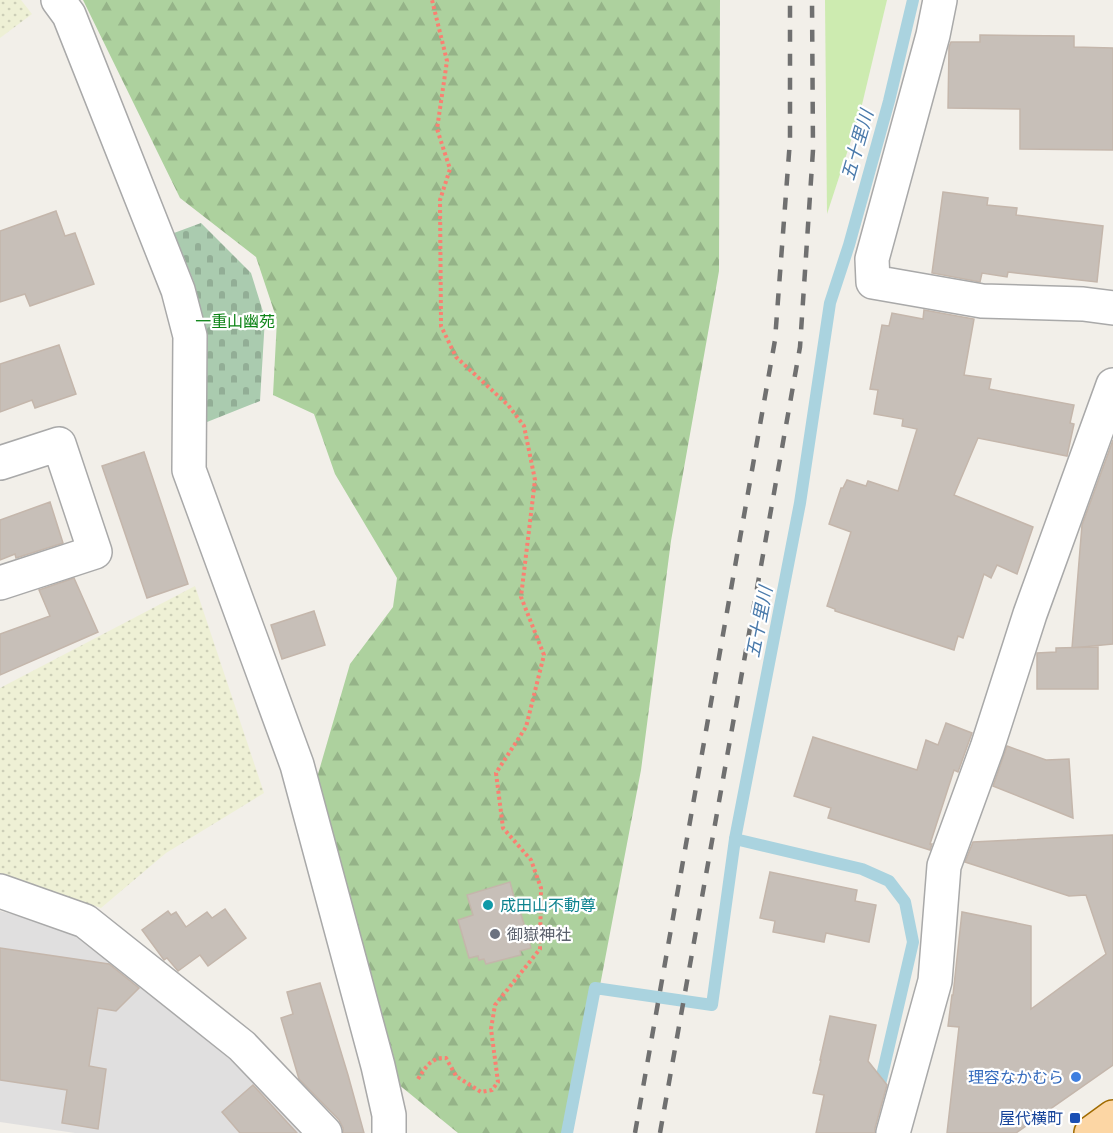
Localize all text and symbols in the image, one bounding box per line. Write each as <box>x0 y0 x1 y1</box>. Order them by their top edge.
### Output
water label: 五十里川 <box>836 105 879 183</box>
park label: 一重山幽苑 <box>195 311 275 331</box>
water label: 五十里川 <box>741 583 778 660</box>
place label: 成田山不動尊 <box>500 895 596 915</box>
marker: 成田山不動尊 <box>481 898 495 912</box>
place label: 御嶽神社 <box>507 924 571 944</box>
marker: 御嶽神社 <box>488 927 502 941</box>
place label: 理容なかむら <box>968 1067 1064 1087</box>
marker: 理容なかむら <box>1069 1070 1083 1084</box>
place label: 屋代横町 <box>999 1108 1063 1128</box>
marker: 屋代横町 <box>1068 1111 1082 1125</box>

